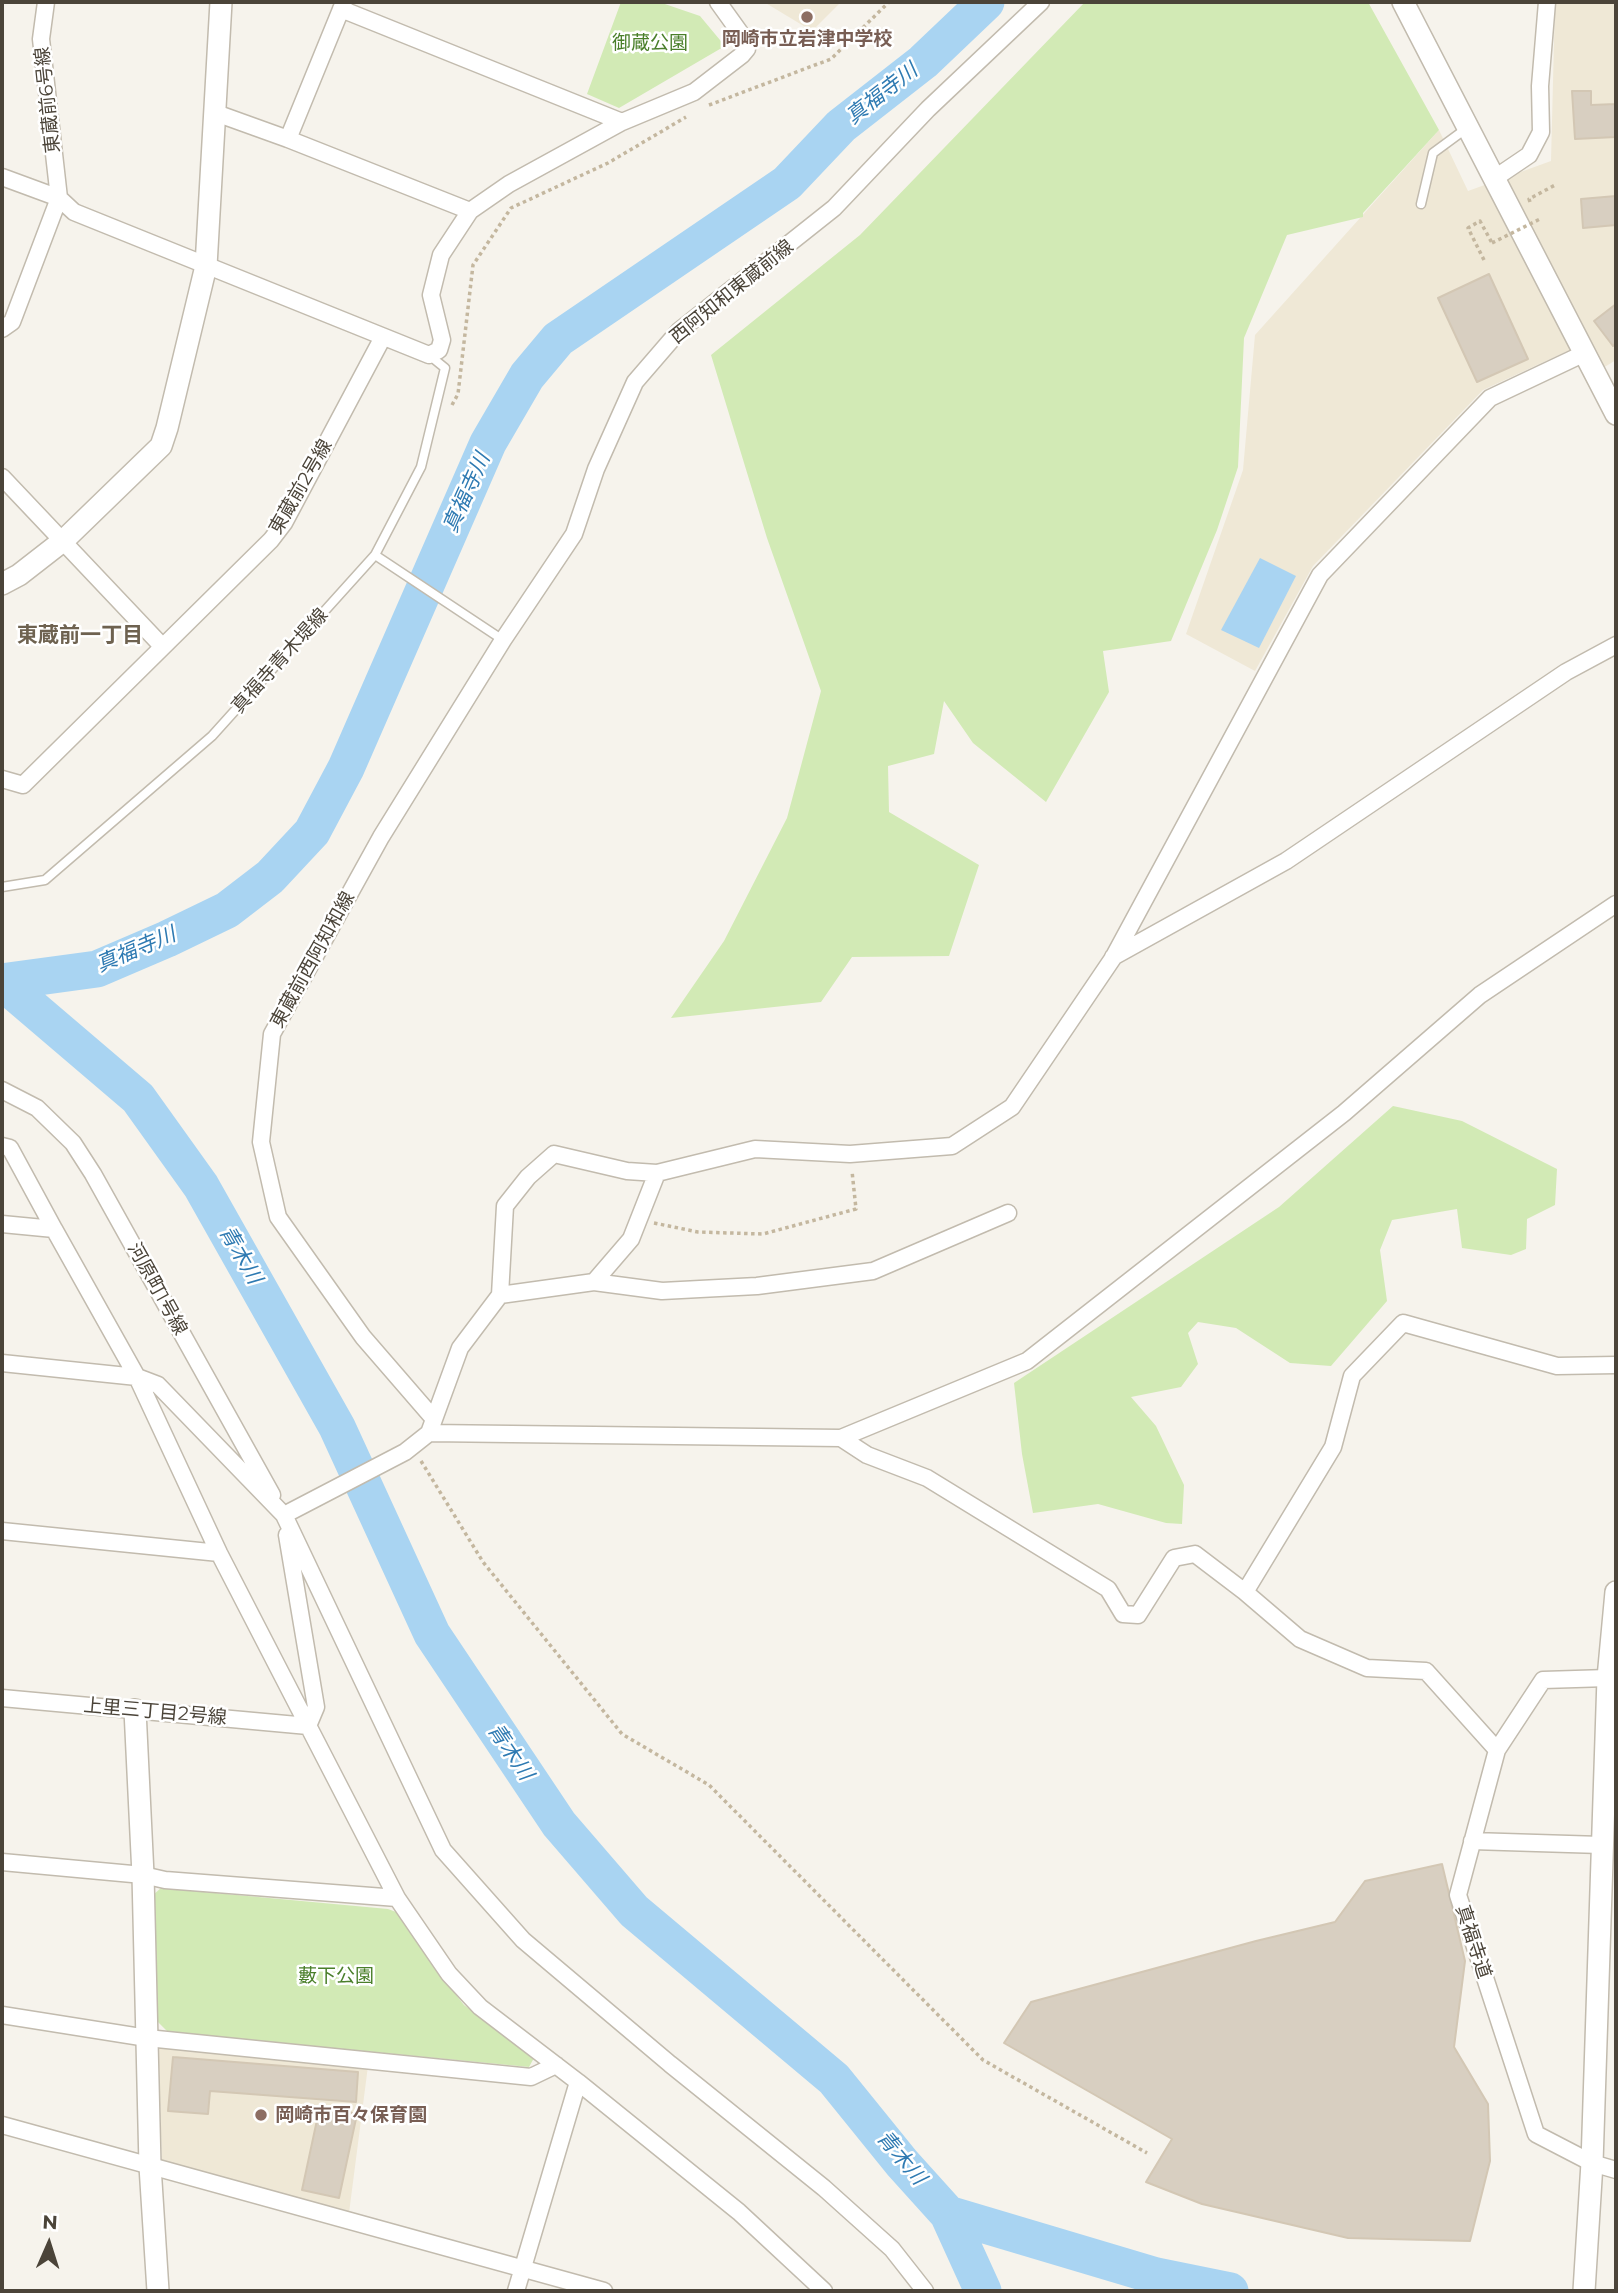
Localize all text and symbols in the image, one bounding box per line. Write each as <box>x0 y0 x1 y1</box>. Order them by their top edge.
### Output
marker: 岡崎市立岩津中学校 <box>799 9 815 25</box>
place label: 岡崎市立岩津中学校 <box>722 28 892 50</box>
park label: 御蔵公園 <box>612 32 688 54</box>
street label: 東蔵前6号線 <box>31 46 65 154</box>
water label: 真福寺川 <box>841 58 923 130</box>
street label: 西阿知和東蔵前線 <box>666 235 798 349</box>
street label: 東蔵前2号線 <box>265 435 337 539</box>
water label: 真福寺川 <box>438 450 496 536</box>
street label: 真福寺青木堤線 <box>227 604 333 718</box>
district label: 東蔵前一丁目 <box>17 623 143 649</box>
street label: 東蔵前西阿知和線 <box>266 888 360 1032</box>
water label: 真福寺川 <box>92 922 180 978</box>
water label: 青木川 <box>213 1221 267 1289</box>
street label: 河原町1号線 <box>122 1239 192 1339</box>
street label: 上里三丁目2号線 <box>82 1694 228 1730</box>
water label: 青木川 <box>482 1719 538 1785</box>
street label: 真福寺道 <box>1450 1902 1496 1982</box>
park label: 藪下公園 <box>298 1965 374 1987</box>
place label: 岡崎市百々保育園 <box>275 2104 427 2126</box>
marker: 岡崎市百々保育園 <box>253 2107 269 2123</box>
water label: 青木川 <box>871 2126 931 2190</box>
north arrow <box>14 2209 84 2279</box>
text: N <box>42 2211 58 2234</box>

